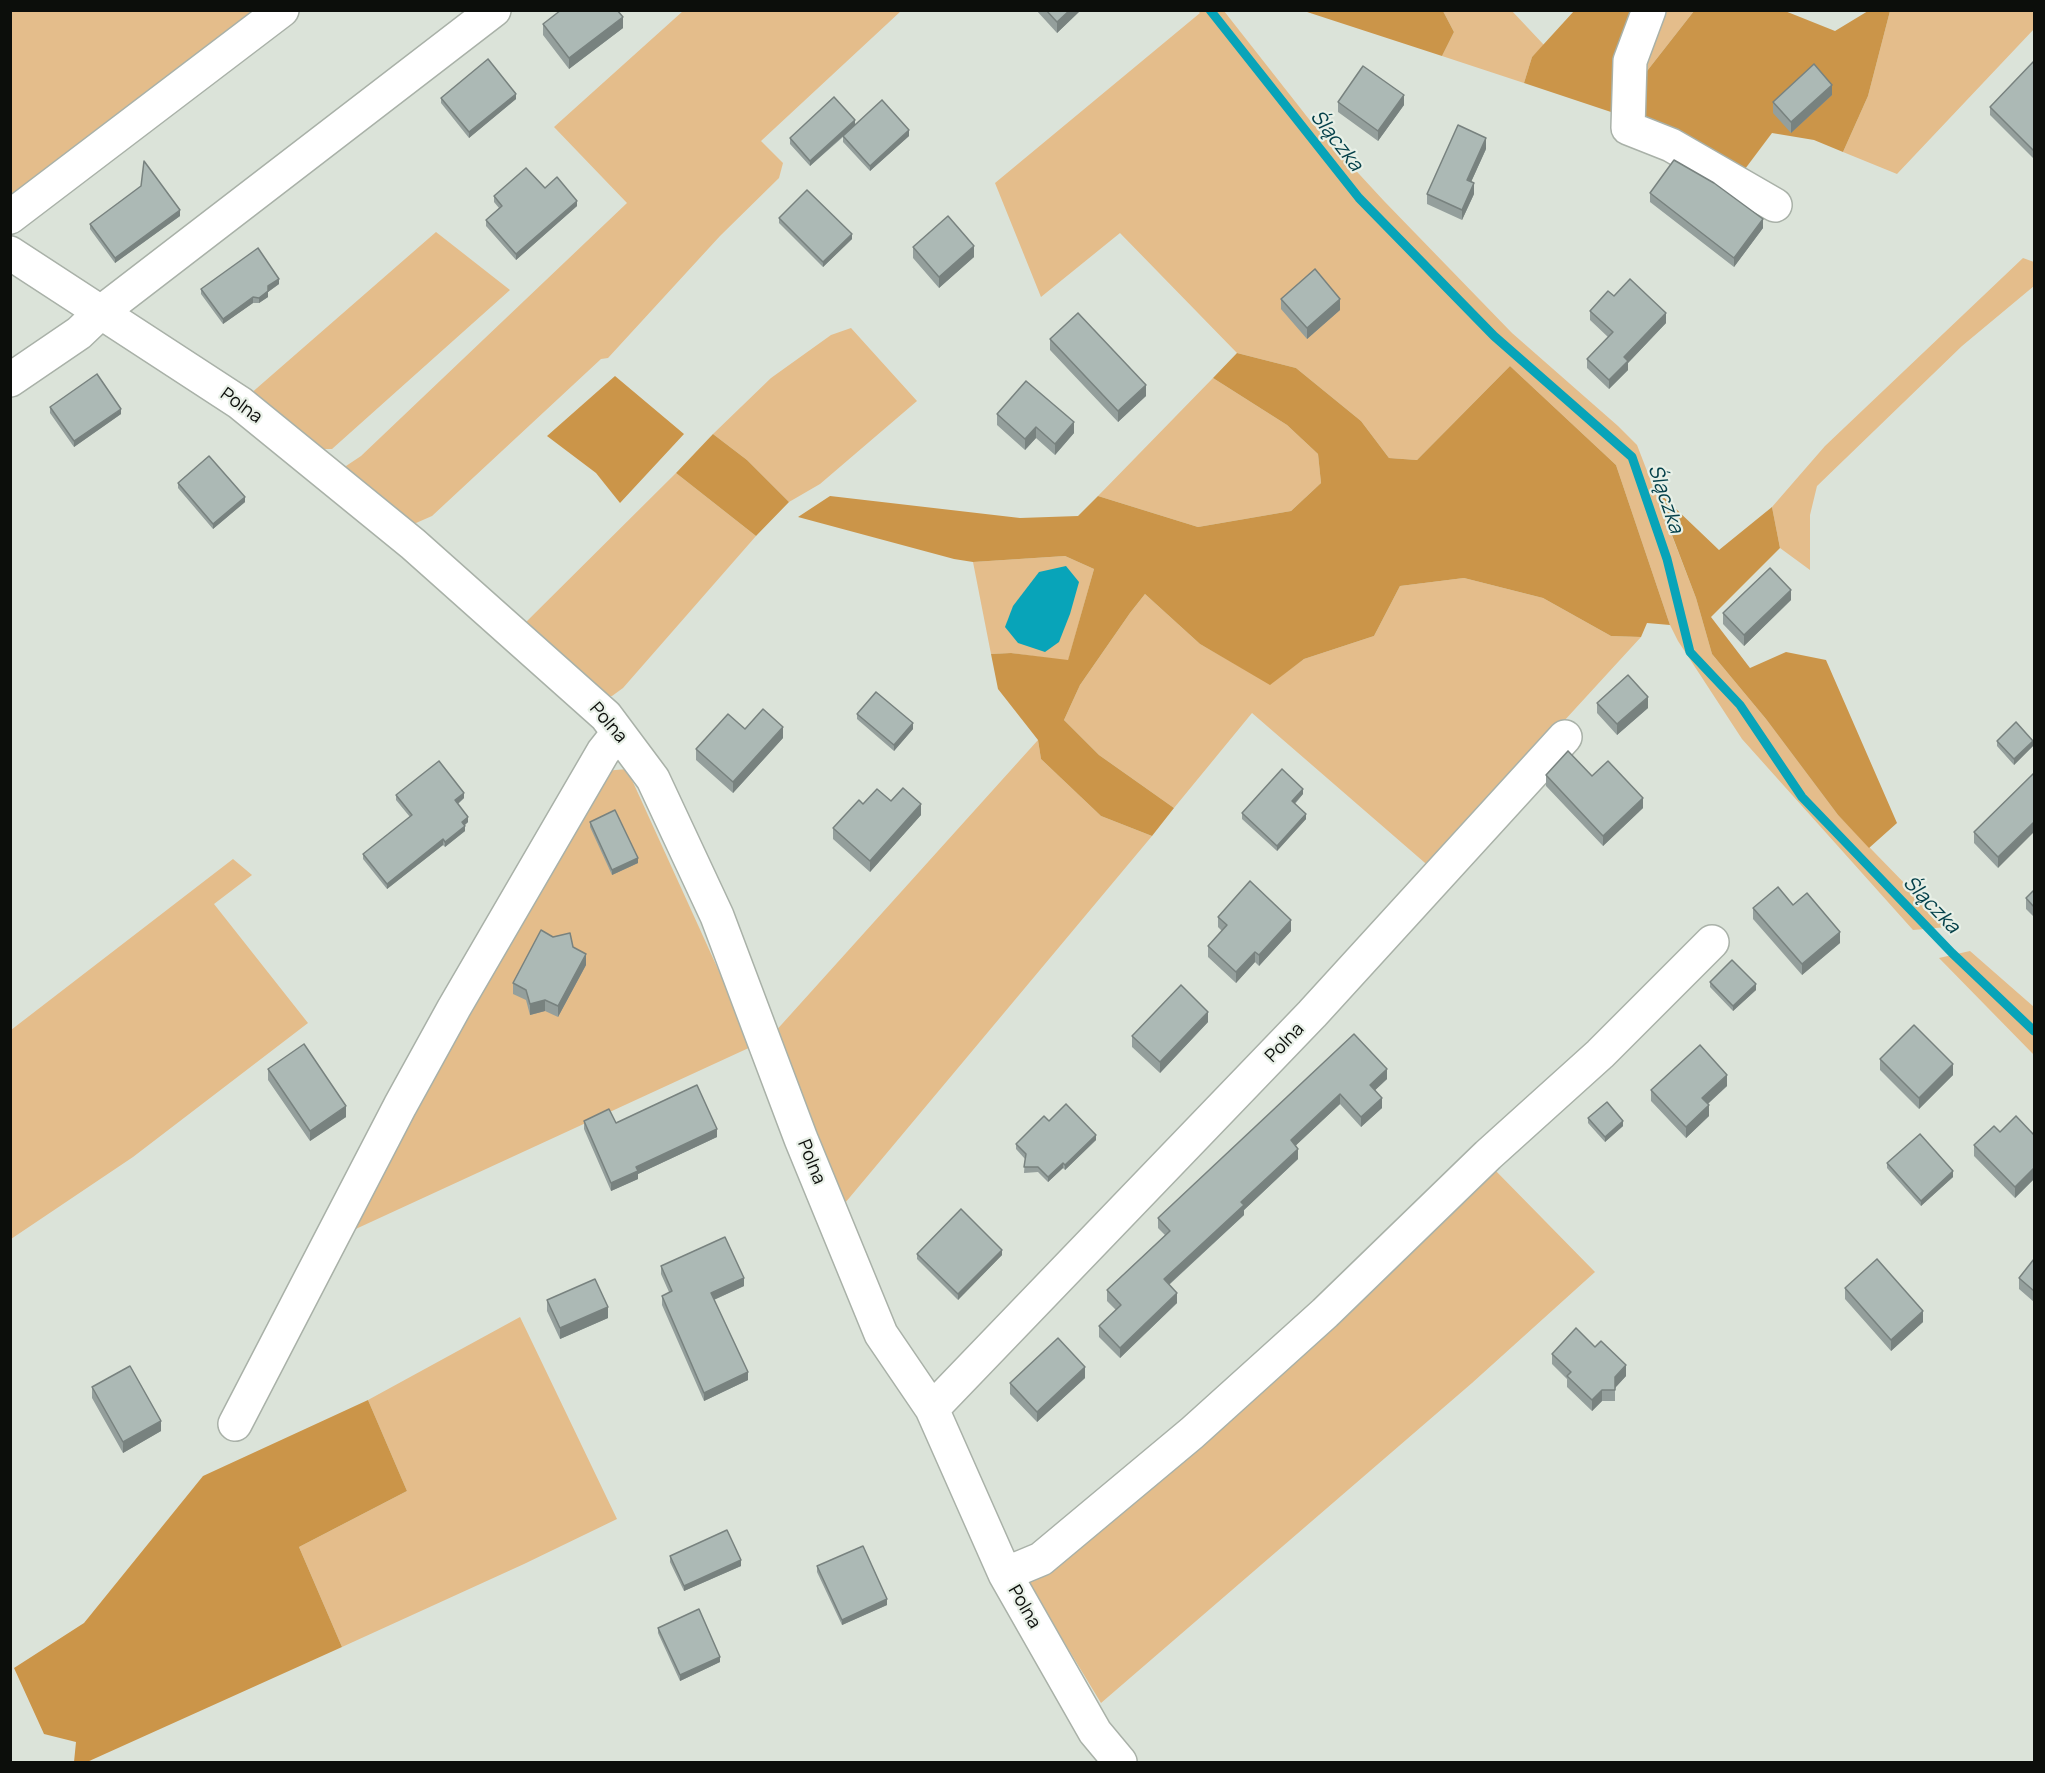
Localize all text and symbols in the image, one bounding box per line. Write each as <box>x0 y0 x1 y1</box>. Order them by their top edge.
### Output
water label: Ślączka <box>1305 106 1367 176</box>
street label: Polna <box>216 384 266 428</box>
water label: Ślączka <box>1642 462 1688 536</box>
street label: Polna <box>585 698 631 748</box>
water label: Ślączka <box>1898 871 1964 939</box>
street label: Polna <box>1261 1019 1309 1067</box>
street label: Polna <box>792 1136 830 1188</box>
street label: Polna <box>1003 1582 1045 1632</box>

